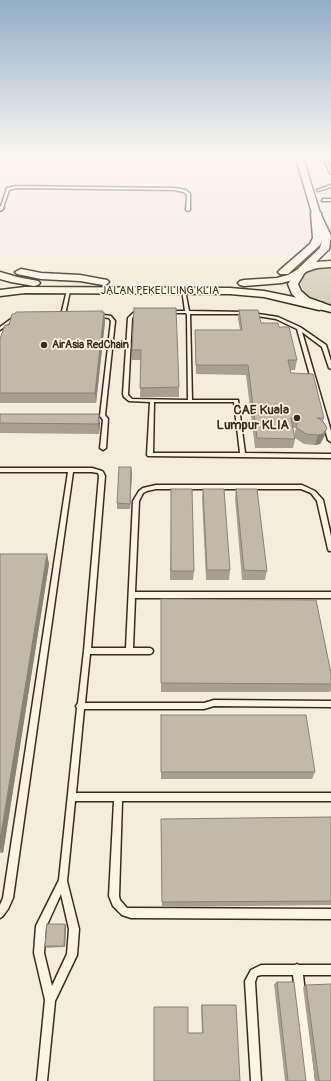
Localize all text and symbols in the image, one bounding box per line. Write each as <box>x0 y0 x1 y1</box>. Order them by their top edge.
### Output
street label: JALAN PEKELILING KLIA <box>101 284 219 298</box>
place label: AirAsia RedChain <box>52 338 129 352</box>
marker: AirAsia RedChain <box>39 340 49 350</box>
place label: CAE Kuala Lumpur KLIA <box>217 403 289 434</box>
marker: CAE Kuala Lumpur KLIA <box>292 413 302 423</box>

